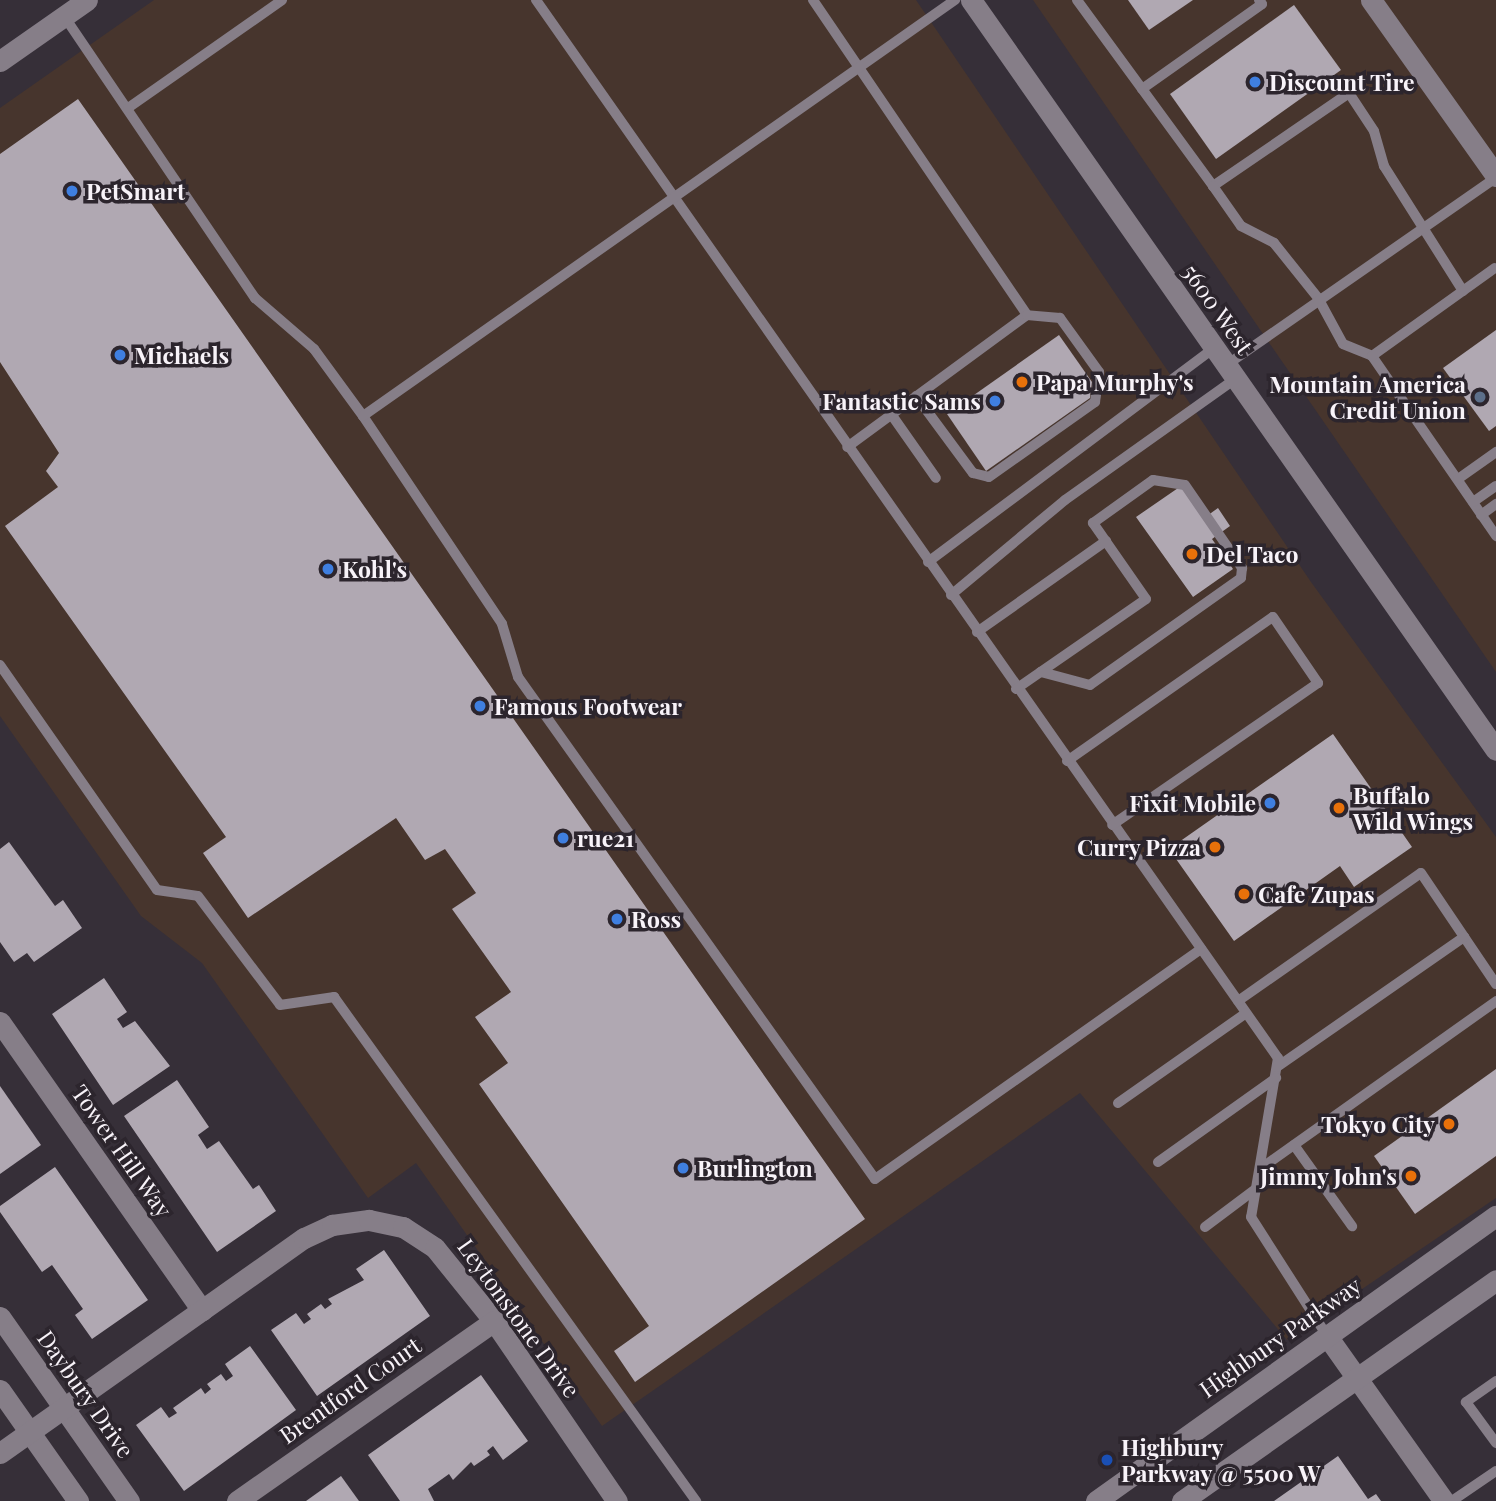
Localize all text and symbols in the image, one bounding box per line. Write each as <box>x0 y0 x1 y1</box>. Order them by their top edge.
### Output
place label: Discount Tire <box>1269 68 1415 96</box>
marker: Discount Tire <box>1247 74 1263 90</box>
place label: PetSmart <box>86 177 185 205</box>
marker: PetSmart <box>64 183 80 199</box>
street label: 5600 West <box>1177 258 1259 360</box>
place label: Michaels <box>134 341 229 369</box>
marker: Michaels <box>112 347 128 363</box>
place label: Papa Murphy's <box>1036 368 1194 396</box>
place label: Mountain America Credit Union <box>1268 370 1466 424</box>
marker: Papa Murphy's <box>1014 374 1030 390</box>
place label: Fantastic Sams <box>822 387 981 415</box>
marker: Mountain America Credit Union <box>1472 389 1488 405</box>
marker: Fantastic Sams <box>987 393 1003 409</box>
place label: Del Taco <box>1206 540 1299 568</box>
marker: Del Taco <box>1184 546 1200 562</box>
place label: Kohl's <box>342 555 407 583</box>
marker: Kohl's <box>320 561 336 577</box>
place label: Famous Footwear <box>494 692 682 720</box>
marker: Famous Footwear <box>472 698 488 714</box>
place label: Buffalo Wild Wings <box>1353 781 1474 835</box>
place label: Fixit Mobile <box>1129 789 1256 817</box>
marker: Fixit Mobile <box>1262 795 1278 811</box>
marker: Buffalo Wild Wings <box>1331 800 1347 816</box>
place label: rue21 <box>577 824 634 852</box>
marker: rue21 <box>555 830 571 846</box>
place label: Curry Pizza <box>1076 833 1201 861</box>
marker: Curry Pizza <box>1207 839 1223 855</box>
place label: Cafe Zupas <box>1258 880 1375 908</box>
marker: Cafe Zupas <box>1236 886 1252 902</box>
place label: Ross <box>631 905 681 933</box>
marker: Ross <box>609 911 625 927</box>
street label: Tower Hill Way <box>66 1079 178 1223</box>
place label: Tokyo City <box>1321 1110 1435 1138</box>
marker: Tokyo City <box>1441 1116 1457 1132</box>
place label: Burlington <box>697 1154 813 1182</box>
marker: Burlington <box>675 1160 691 1176</box>
place label: Jimmy John's <box>1259 1162 1397 1190</box>
marker: Jimmy John's <box>1403 1168 1419 1184</box>
street label: Leytonstone Drive <box>452 1233 586 1403</box>
street label: Highbury Parkway <box>1194 1271 1366 1403</box>
street label: Daybury Drive <box>32 1325 140 1463</box>
street label: Brentford Court <box>274 1331 426 1449</box>
place label: Highbury Parkway @ 5500 W <box>1121 1433 1322 1487</box>
marker: Highbury Parkway @ 5500 W <box>1099 1452 1115 1468</box>

